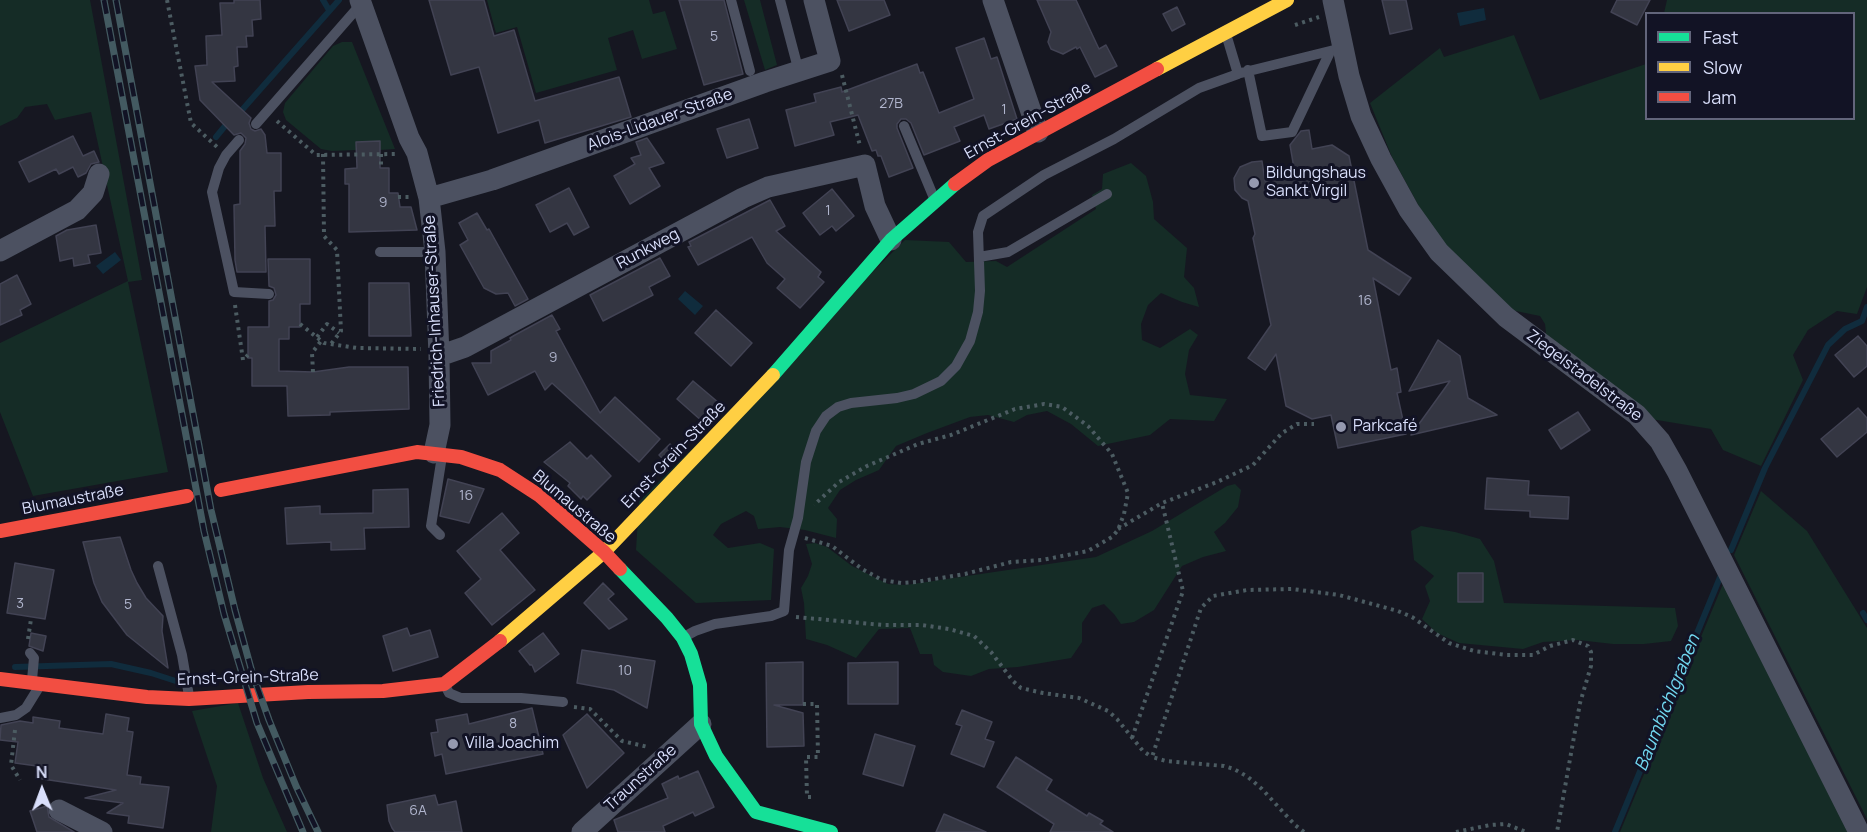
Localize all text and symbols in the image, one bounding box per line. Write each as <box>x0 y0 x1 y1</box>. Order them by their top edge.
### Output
legend <box>1645 12 1855 120</box>
text: Fast <box>1703 25 1738 49</box>
house number: 5 <box>710 29 718 45</box>
text: Slow <box>1703 55 1742 79</box>
street label: Ernst-Grein-Straße <box>961 78 1095 164</box>
street label: Alois-Lidauer-Straße <box>585 85 735 155</box>
text: Jam <box>1703 85 1737 109</box>
house number: 27B <box>879 96 903 112</box>
house number: 1 <box>1001 102 1007 118</box>
place label: Bildungshaus Sankt Virgil <box>1266 164 1366 202</box>
marker: Bildungshaus Sankt Virgil <box>1247 176 1261 190</box>
house number: 9 <box>379 195 387 211</box>
house number: 1 <box>825 203 831 219</box>
street label: Friedrich-Inhauser-Straße <box>420 215 450 407</box>
street label: Runkweg <box>614 225 682 273</box>
house number: 16 <box>1358 293 1372 309</box>
street label: Ziegelstadelstraße <box>1522 326 1646 426</box>
house number: 9 <box>549 350 557 366</box>
street label: Ernst-Grein-Straße <box>618 397 730 513</box>
place label: Parkcafé <box>1353 417 1417 437</box>
marker: Parkcafé <box>1334 420 1348 434</box>
street label: Blumaustraße <box>528 467 620 547</box>
street label: Blumaustraße <box>21 481 125 519</box>
house number: 16 <box>459 488 473 504</box>
house number: 3 <box>16 596 24 612</box>
house number: 5 <box>124 597 132 613</box>
water label: Baumbichlgraben <box>1631 632 1705 774</box>
house number: 10 <box>618 663 632 679</box>
street label: Ernst-Grein-Straße <box>177 666 319 690</box>
house number: 8 <box>509 716 517 732</box>
place label: Villa Joachim <box>465 734 559 754</box>
marker: Villa Joachim <box>446 737 460 751</box>
street label: Traunstraße <box>601 741 681 815</box>
north arrow <box>12 760 72 820</box>
text: N <box>36 761 48 783</box>
house number: 6A <box>409 803 427 819</box>

